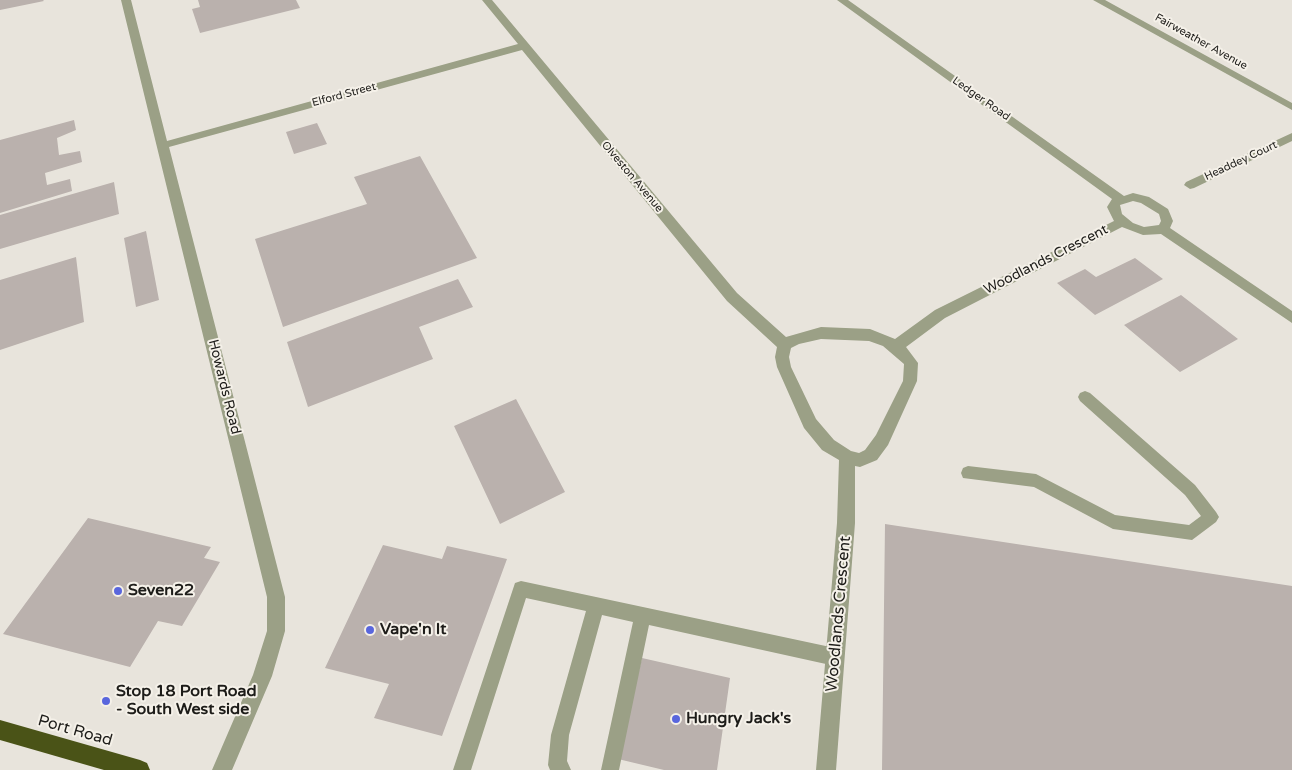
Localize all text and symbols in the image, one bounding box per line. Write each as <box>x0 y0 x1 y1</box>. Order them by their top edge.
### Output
street label: Fairweather Avenue <box>1153 11 1249 73</box>
street label: Ledger Road <box>950 74 1012 124</box>
street label: Elford Street <box>311 80 377 110</box>
street label: Headdey Court <box>1203 138 1279 184</box>
street label: Olveston Avenue <box>598 139 666 215</box>
street label: Woodlands Crescent <box>981 221 1111 299</box>
street label: Howards Road <box>204 338 244 436</box>
street label: Woodlands Crescent <box>823 535 855 693</box>
place label: Seven22 <box>128 581 194 601</box>
marker: Seven22 <box>112 585 124 597</box>
place label: Vape'n It <box>380 620 446 640</box>
marker: Vape'n It <box>364 624 376 636</box>
place label: Stop 18 Port Road - South West side <box>116 682 257 720</box>
marker: Stop 18 Port Road - South West side <box>100 695 112 707</box>
place label: Hungry Jack's <box>686 709 791 729</box>
street label: Port Road <box>35 711 115 751</box>
marker: Hungry Jack's <box>670 713 682 725</box>

